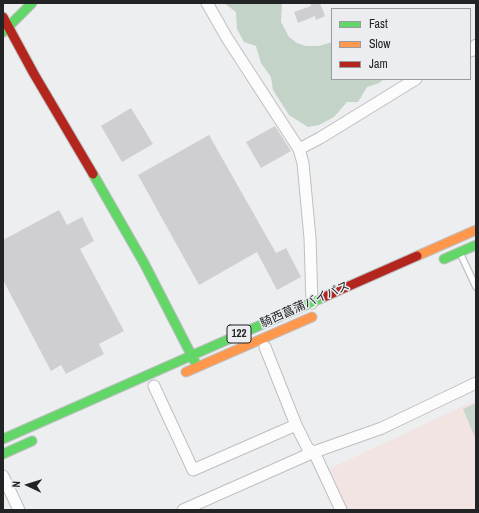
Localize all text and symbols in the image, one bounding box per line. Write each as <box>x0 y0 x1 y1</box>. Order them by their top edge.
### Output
legend <box>331 8 471 80</box>
text: Fast <box>369 16 388 32</box>
text: Slow <box>369 36 390 52</box>
text: Jam <box>369 56 388 72</box>
street label: 騎西菖蒲バイパス <box>258 279 352 331</box>
road number: 122 <box>227 325 251 343</box>
north arrow <box>8 465 48 505</box>
text: N <box>9 480 23 488</box>

